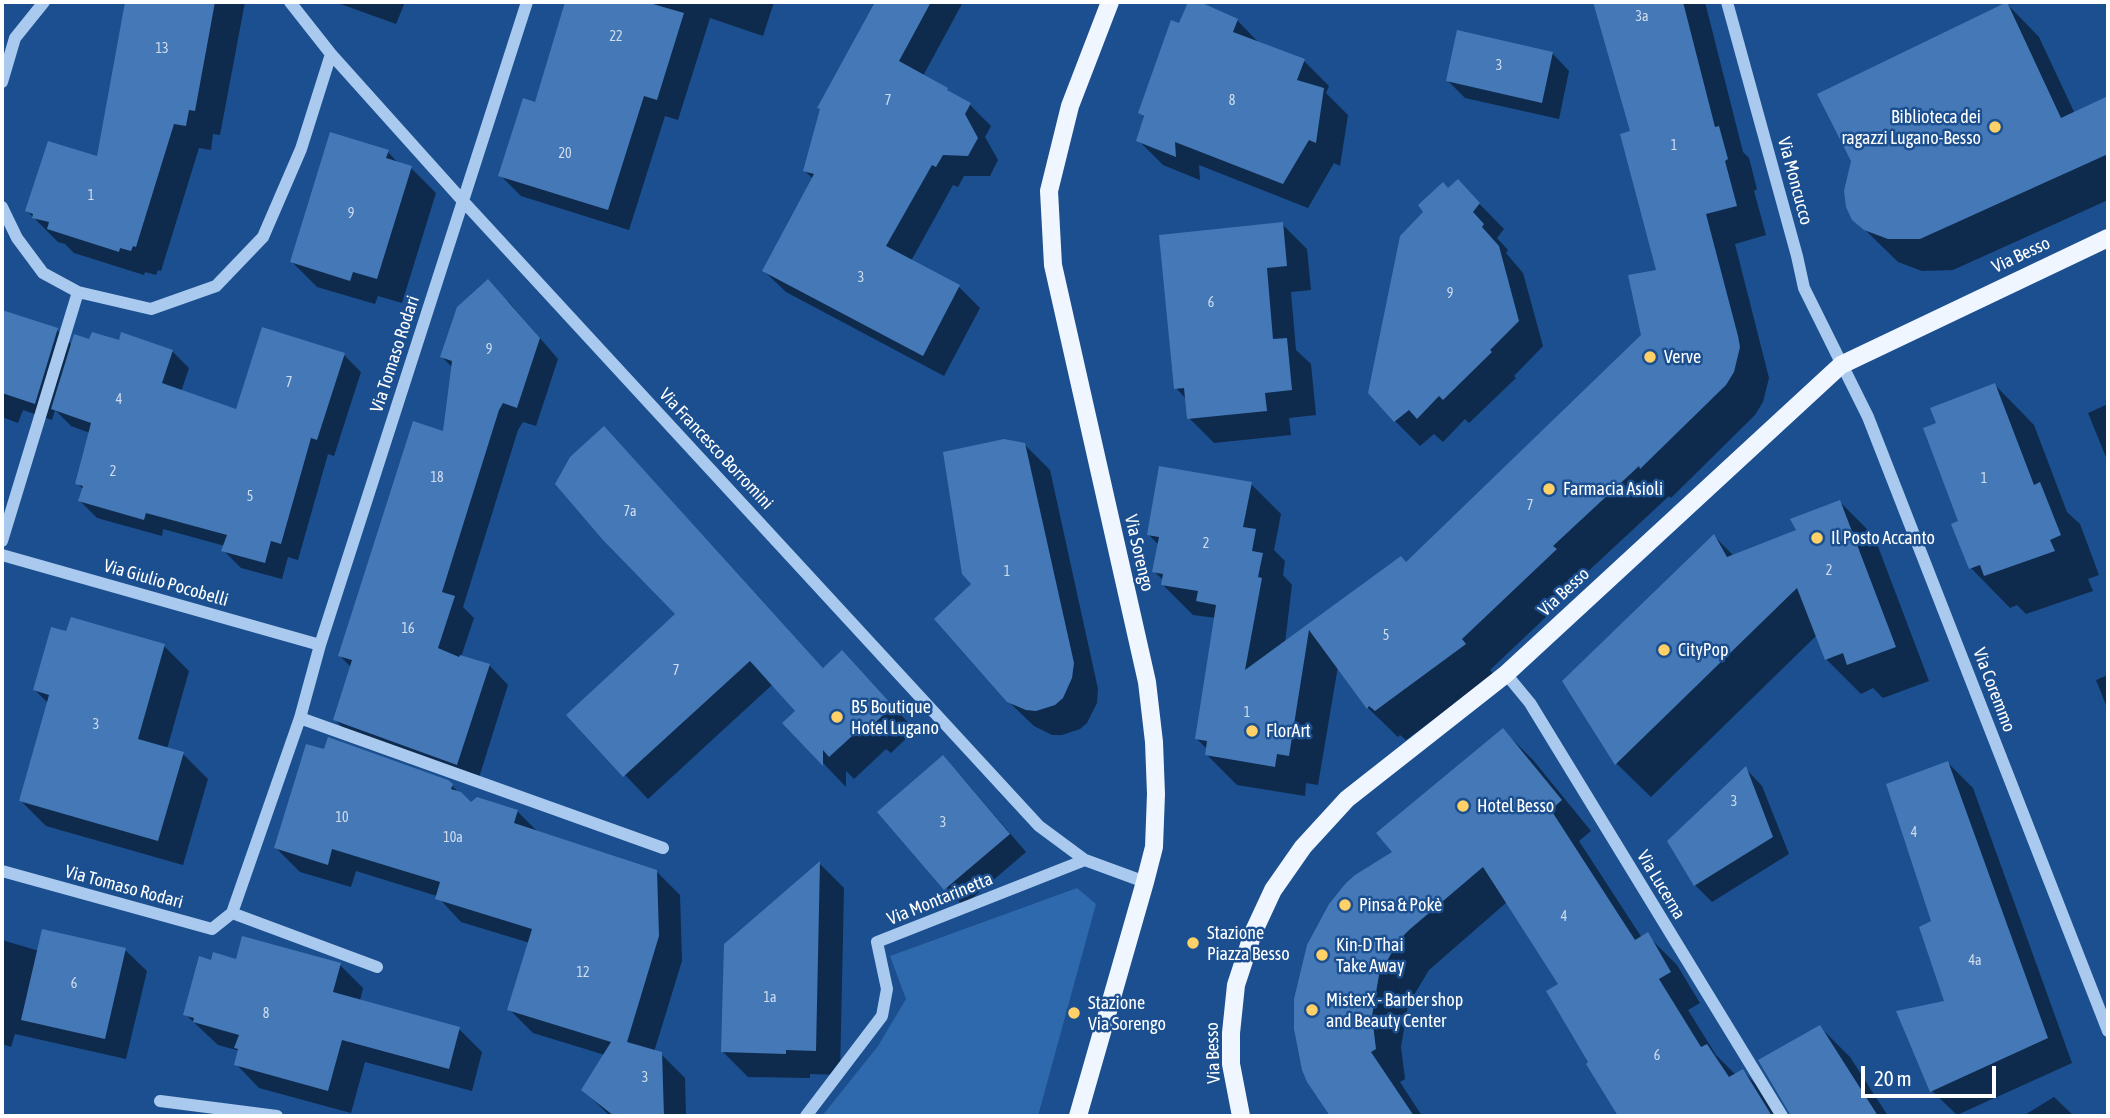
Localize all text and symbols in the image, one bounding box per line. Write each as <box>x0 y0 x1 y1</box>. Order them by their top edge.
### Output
house number: 3a <box>1635 9 1649 25</box>
house number: 22 <box>609 29 623 45</box>
house number: 13 <box>155 41 169 57</box>
house number: 3 <box>1496 58 1502 74</box>
house number: 7 <box>885 93 891 109</box>
house number: 8 <box>1229 93 1235 109</box>
place label: Biblioteca dei ragazzi Lugano-Besso <box>1841 106 1981 148</box>
marker: Biblioteca dei ragazzi Lugano-Besso <box>1987 119 2003 135</box>
street label: Via Moncucco <box>1773 135 1817 227</box>
house number: 1 <box>1671 138 1677 154</box>
house number: 20 <box>558 146 572 162</box>
house number: 1 <box>88 188 94 204</box>
house number: 9 <box>348 206 354 222</box>
street label: Via Besso <box>1988 232 2054 278</box>
house number: 3 <box>858 270 864 286</box>
house number: 9 <box>1447 286 1453 302</box>
street label: Via Tomaso Rodari <box>366 293 424 415</box>
house number: 6 <box>1208 295 1214 311</box>
house number: 9 <box>486 342 492 358</box>
place label: Verve <box>1664 346 1701 368</box>
marker: Verve <box>1642 349 1658 365</box>
house number: 7 <box>286 375 292 391</box>
street label: Via Francesco Borromini <box>654 384 778 514</box>
house number: 4 <box>116 392 122 408</box>
house number: 2 <box>110 464 116 480</box>
house number: 18 <box>430 470 444 486</box>
house number: 1 <box>1981 471 1987 487</box>
place label: Farmacia Asioli <box>1563 478 1663 500</box>
marker: Farmacia Asioli <box>1541 481 1557 497</box>
house number: 5 <box>247 489 253 505</box>
house number: 7 <box>1527 498 1533 514</box>
house number: 7a <box>623 504 637 520</box>
street label: Via Sorengo <box>1120 513 1158 593</box>
place label: Il Posto Accanto <box>1831 527 1935 549</box>
marker: Il Posto Accanto <box>1809 530 1825 546</box>
house number: 2 <box>1203 536 1209 552</box>
street label: Via Giulio Pocobelli <box>101 555 231 611</box>
street label: Via Besso <box>1534 563 1594 621</box>
house number: 2 <box>1826 563 1832 579</box>
house number: 1 <box>1004 564 1010 580</box>
house number: 16 <box>401 621 415 637</box>
house number: 5 <box>1383 628 1389 644</box>
place label: CityPop <box>1678 639 1728 661</box>
marker: CityPop <box>1656 642 1672 658</box>
street label: Via Coremmo <box>1968 645 2020 735</box>
house number: 7 <box>673 663 679 679</box>
place label: B5 Boutique Hotel Lugano <box>851 696 939 738</box>
house number: 1 <box>1244 705 1250 721</box>
marker: B5 Boutique Hotel Lugano <box>829 709 845 725</box>
house number: 3 <box>93 717 99 733</box>
place label: FlorArt <box>1266 720 1311 742</box>
marker: FlorArt <box>1244 723 1260 739</box>
house number: 3 <box>1731 794 1737 810</box>
place label: Hotel Besso <box>1477 795 1554 817</box>
marker: Hotel Besso <box>1455 798 1471 814</box>
house number: 10 <box>335 810 349 826</box>
house number: 3 <box>940 815 946 831</box>
house number: 4 <box>1911 825 1917 841</box>
house number: 10a <box>443 830 463 846</box>
street label: Via Lucerna <box>1632 847 1690 923</box>
street label: Via Tomaso Rodari <box>63 861 185 913</box>
street label: Via Montarinetta <box>884 868 996 930</box>
place label: Pinsa & Pokè <box>1359 894 1442 916</box>
marker: Pinsa & Pokè <box>1337 897 1353 913</box>
house number: 4 <box>1561 909 1567 925</box>
place label: Stazione Piazza Besso <box>1207 922 1290 964</box>
place label: Kin-D Thai Take Away <box>1336 934 1404 976</box>
marker: Stazione Piazza Besso <box>1185 935 1201 951</box>
marker: Kin-D Thai Take Away <box>1314 947 1330 963</box>
house number: 4a <box>1968 953 1982 969</box>
house number: 12 <box>576 965 590 981</box>
house number: 6 <box>71 976 77 992</box>
place label: MisterX - Barber shop and Beauty Center <box>1326 989 1463 1032</box>
house number: 1a <box>763 990 777 1006</box>
place label: Stazione Via Sorengo <box>1088 992 1166 1034</box>
marker: MisterX - Barber shop and Beauty Center <box>1304 1002 1320 1018</box>
marker: Stazione Via Sorengo <box>1066 1005 1082 1021</box>
house number: 8 <box>263 1006 269 1022</box>
street label: Via Besso <box>1201 1022 1225 1084</box>
house number: 6 <box>1654 1048 1660 1064</box>
scale bar <box>1865 1052 2000 1096</box>
text: 20 m <box>1874 1066 1912 1090</box>
house number: 3 <box>642 1070 648 1086</box>

